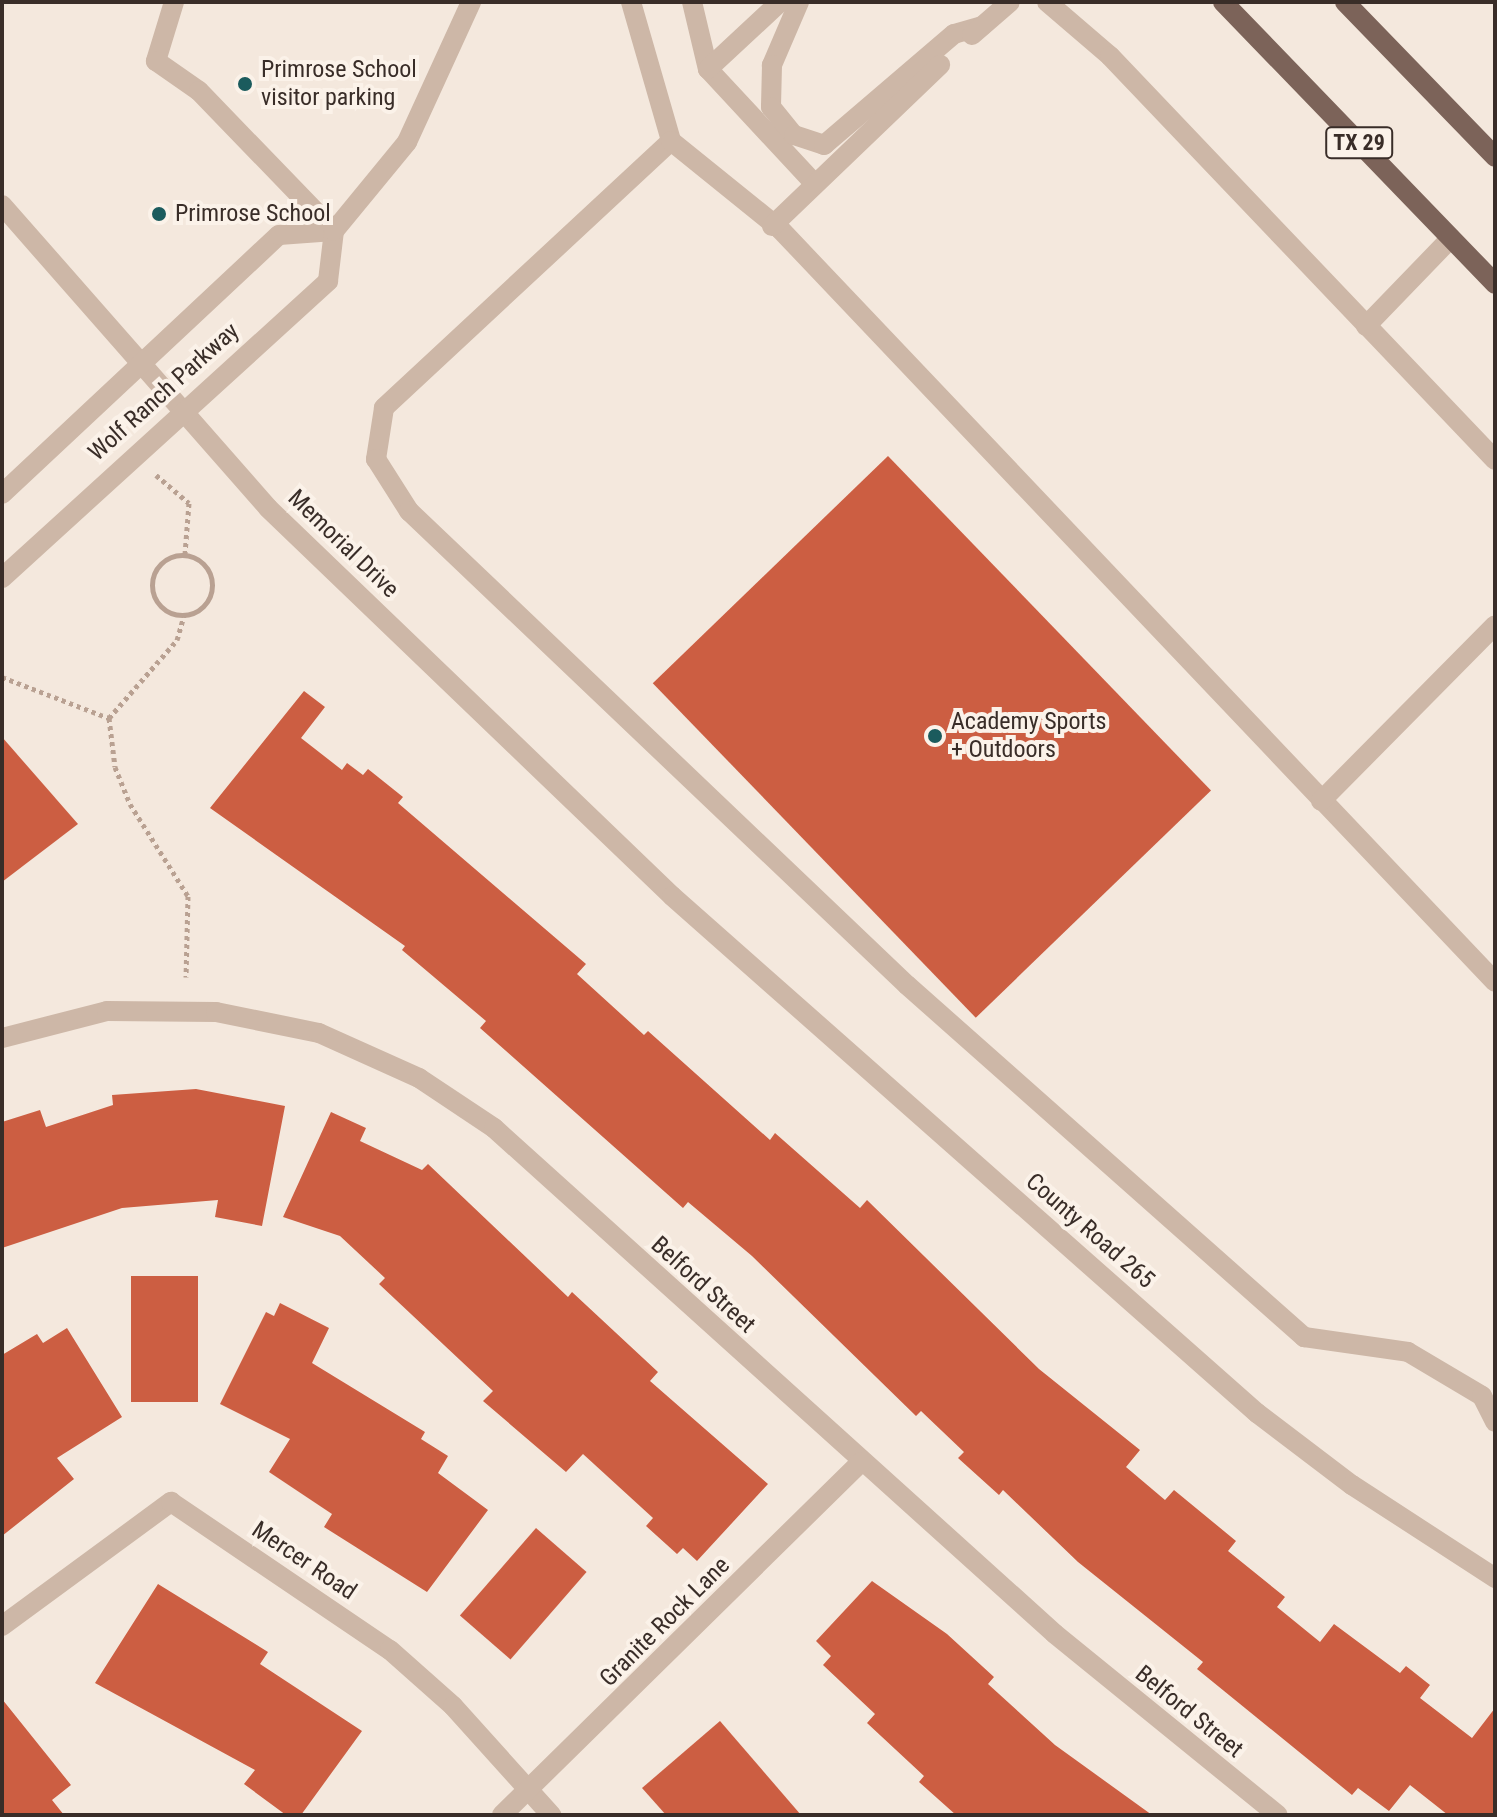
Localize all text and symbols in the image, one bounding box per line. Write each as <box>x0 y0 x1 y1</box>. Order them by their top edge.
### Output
place label: Primrose School visitor parking <box>261 56 417 112</box>
marker: Primrose School visitor parking <box>236 75 254 93</box>
road number: TX 29 <box>1325 125 1393 161</box>
place label: Primrose School <box>175 200 331 228</box>
marker: Primrose School <box>150 205 168 223</box>
street label: Wolf Ranch Parkway <box>83 317 245 467</box>
street label: Memorial Drive <box>282 484 404 604</box>
place label: Academy Sports + Outdoors <box>951 708 1106 764</box>
marker: Academy Sports + Outdoors <box>926 727 944 745</box>
street label: County Road 265 <box>1020 1167 1160 1295</box>
street label: Belford Street <box>645 1231 761 1339</box>
street label: Mercer Road <box>246 1516 362 1606</box>
street label: Granite Rock Lane <box>594 1551 736 1693</box>
street label: Belford Street <box>1129 1660 1249 1764</box>

